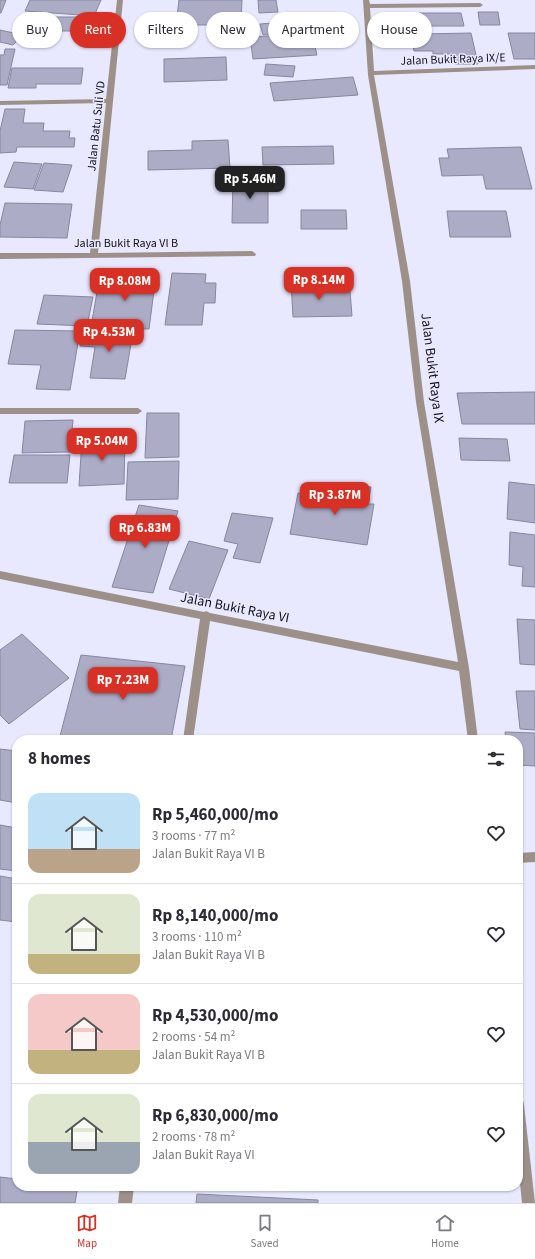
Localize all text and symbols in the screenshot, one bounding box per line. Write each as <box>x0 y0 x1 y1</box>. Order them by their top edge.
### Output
chip: Buy <box>12 12 62 48</box>
chip: Rent <box>70 12 126 48</box>
chip: Filters <box>134 12 198 48</box>
chip: New <box>206 12 260 48</box>
chip: Apartment <box>268 12 359 48</box>
chip: House <box>367 12 432 48</box>
street label: Jalan Bukit Raya IX/E <box>400 49 506 70</box>
street label: Jalan Batu Suli VD <box>83 80 110 172</box>
pin: Rp 5.46M <box>209 166 291 200</box>
text: Rp 5.46M <box>224 170 276 188</box>
street label: Jalan Bukit Raya VI B <box>74 235 178 252</box>
pin: Rp 8.14M <box>278 267 360 301</box>
pin: Rp 8.08M <box>84 268 166 302</box>
text: Rp 8.14M <box>293 271 345 289</box>
text: Rp 8.08M <box>99 272 151 290</box>
street label: Jalan Bukit Raya IX <box>415 312 449 424</box>
pin: Rp 4.53M <box>68 319 150 353</box>
text: Rp 4.53M <box>83 323 135 341</box>
pin: Rp 5.04M <box>61 428 143 462</box>
text: Rp 5.04M <box>76 432 128 450</box>
pin: Rp 3.87M <box>294 482 376 516</box>
text: Rp 3.87M <box>309 486 361 504</box>
pin: Rp 6.83M <box>104 515 186 549</box>
text: Rp 6.83M <box>119 519 171 537</box>
street label: Jalan Bukit Raya VI <box>179 588 291 628</box>
pin: Rp 7.23M <box>82 667 164 701</box>
text: Rp 7.23M <box>97 671 149 689</box>
text: 8 homes <box>28 747 90 771</box>
icon: filters <box>485 748 507 770</box>
text: Rp 5,460,000/mo <box>152 803 278 827</box>
icon: home <box>60 809 108 857</box>
icon: heart <box>485 822 507 844</box>
text: 3 rooms · 77 m² <box>152 827 235 845</box>
text: Jalan Bukit Raya VI B <box>152 845 265 863</box>
text: Rp 8,140,000/mo <box>152 904 278 928</box>
icon: home <box>60 910 108 958</box>
icon: heart <box>485 923 507 945</box>
text: 3 rooms · 110 m² <box>152 928 242 946</box>
text: Jalan Bukit Raya VI B <box>152 946 265 964</box>
text: Rp 4,530,000/mo <box>152 1004 278 1028</box>
icon: home <box>60 1010 108 1058</box>
icon: heart <box>485 1023 507 1045</box>
text: 2 rooms · 54 m² <box>152 1028 235 1046</box>
text: Jalan Bukit Raya VI B <box>152 1046 265 1064</box>
text: Rp 6,830,000/mo <box>152 1104 278 1128</box>
icon: home <box>60 1110 108 1158</box>
icon: heart <box>485 1123 507 1145</box>
text: 2 rooms · 78 m² <box>152 1128 235 1146</box>
text: Jalan Bukit Raya VI <box>152 1146 255 1164</box>
tab: Map <box>76 1212 98 1251</box>
tab: Saved <box>251 1212 279 1251</box>
tab: Home <box>431 1212 459 1251</box>

